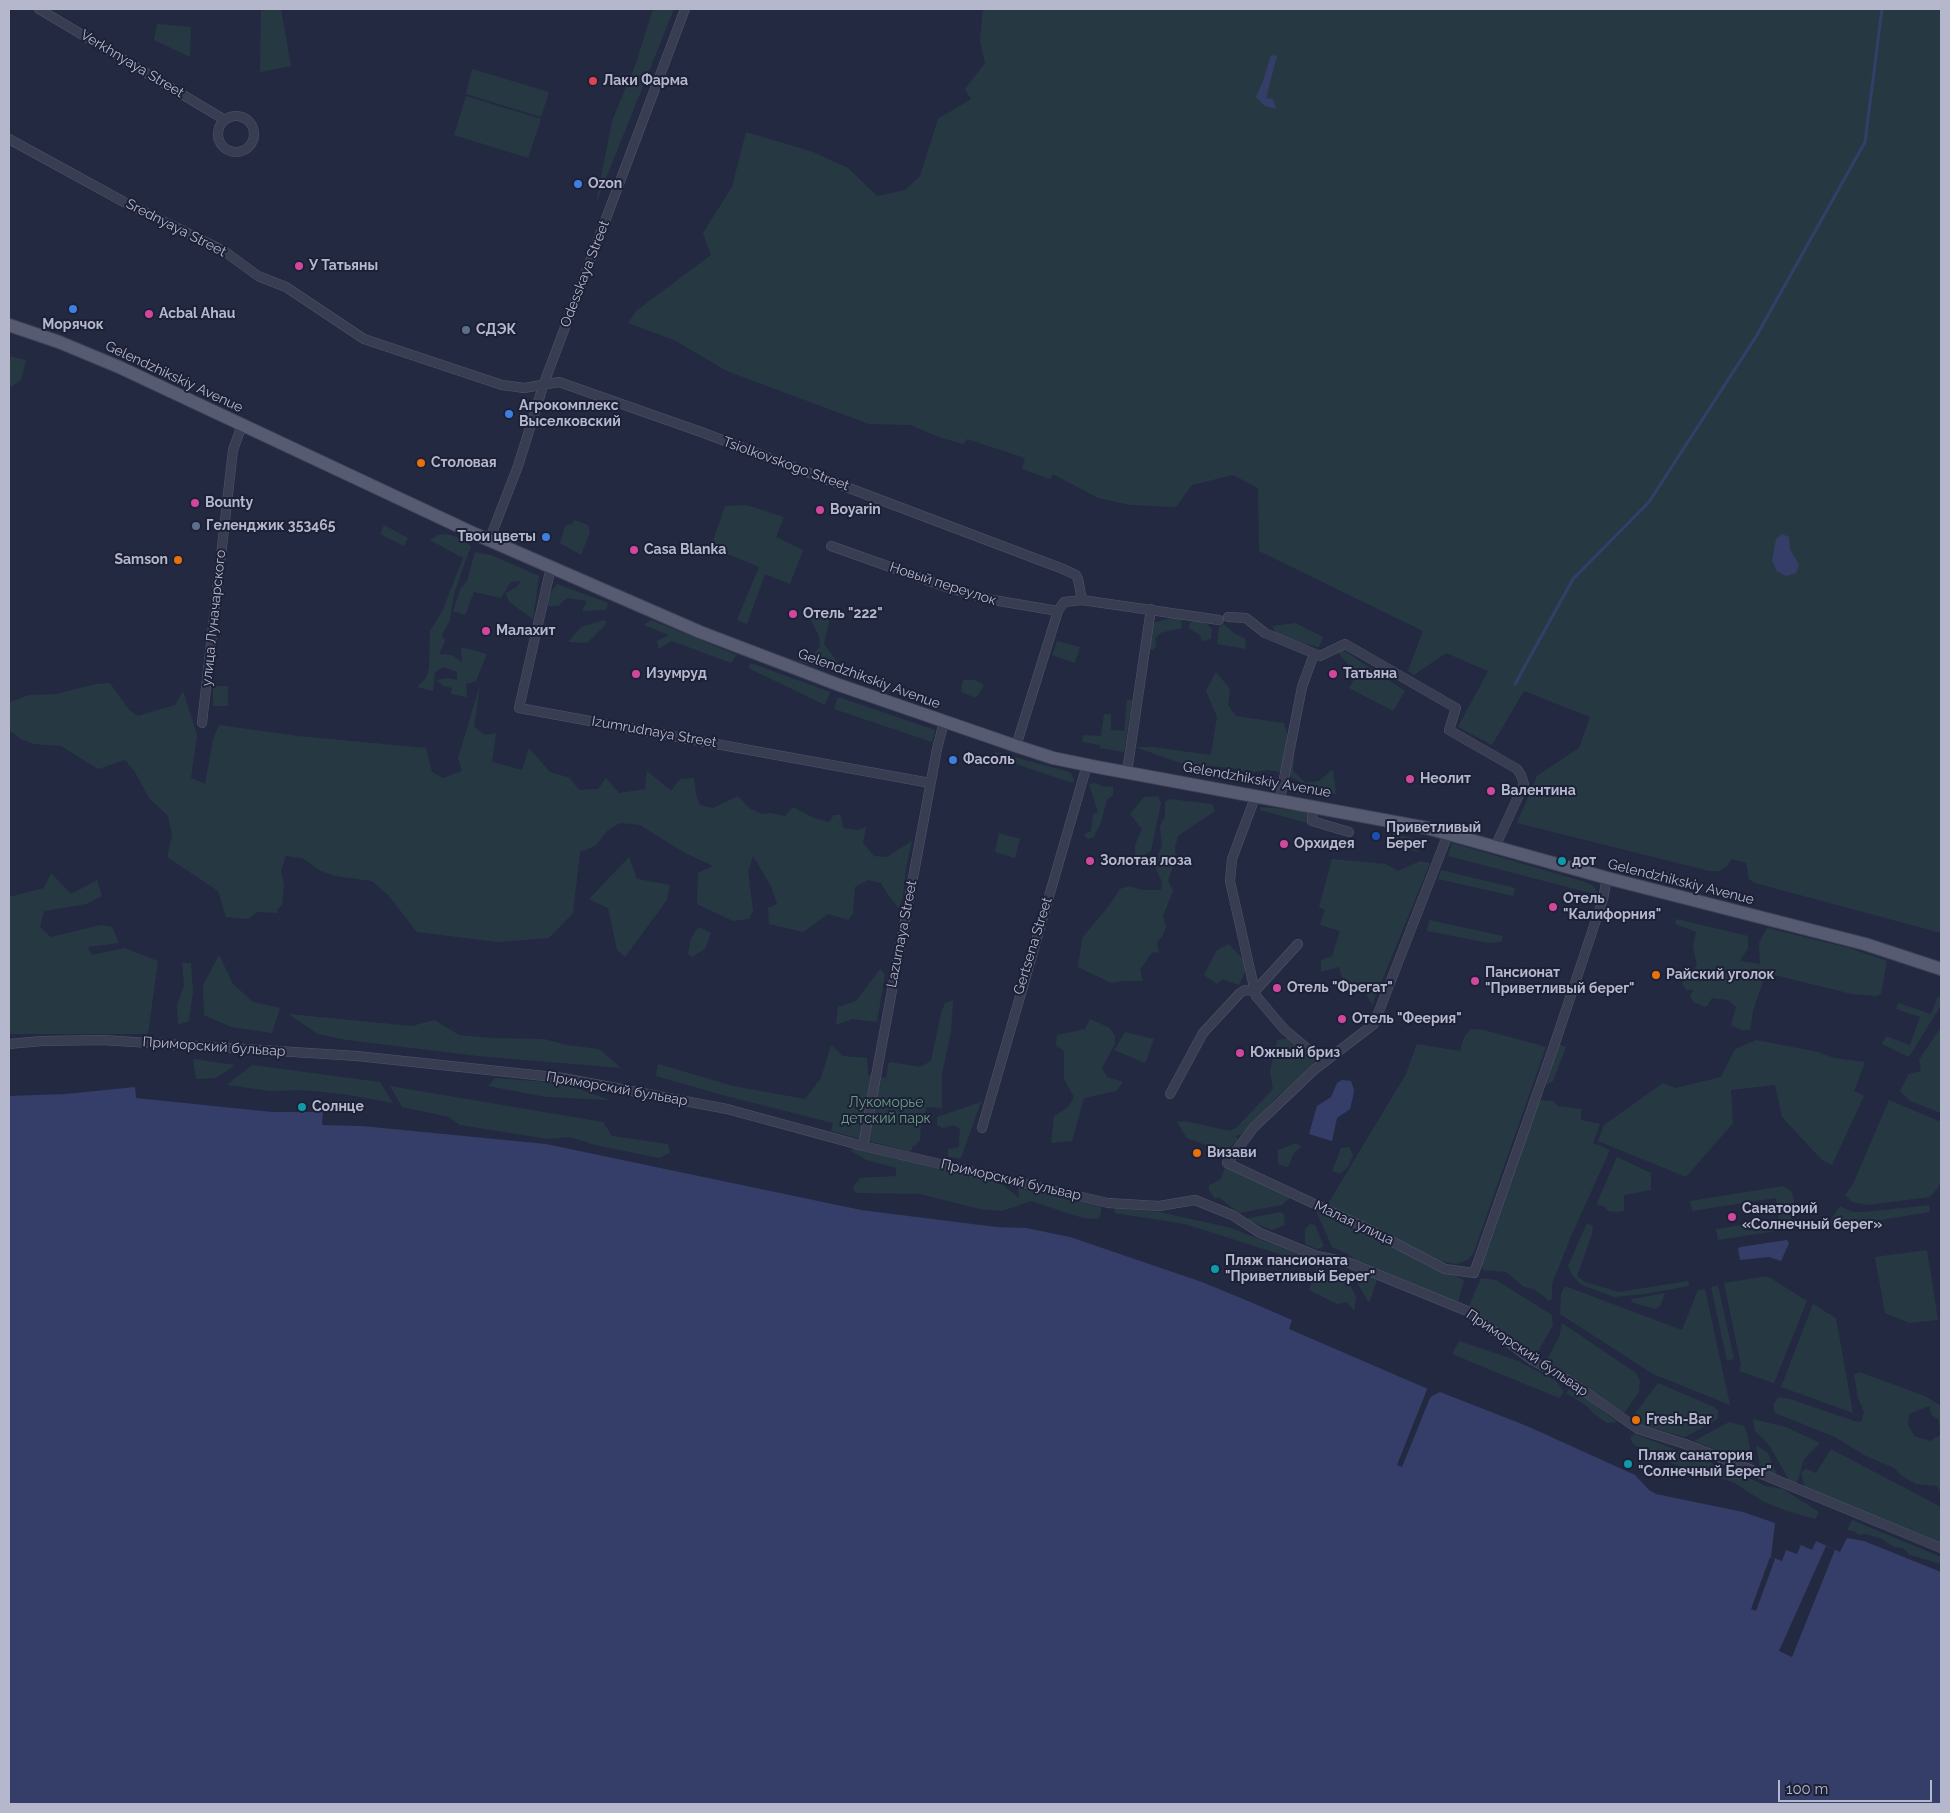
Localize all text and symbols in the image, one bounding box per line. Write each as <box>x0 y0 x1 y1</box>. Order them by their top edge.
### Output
street label: Verkhnyaya Street <box>77 27 187 101</box>
place label: Лаки Фарма <box>603 73 688 89</box>
marker: Лаки Фарма <box>587 75 599 87</box>
place label: Ozon <box>588 176 622 192</box>
marker: Ozon <box>572 178 584 190</box>
street label: Srednyaya Street <box>123 195 229 261</box>
street label: Odesskaya Street <box>557 218 613 330</box>
place label: У Татьяны <box>309 258 378 274</box>
marker: У Татьяны <box>293 260 305 272</box>
marker: Морячок <box>67 303 79 315</box>
place label: Acbal Ahau <box>159 306 235 322</box>
marker: Acbal Ahau <box>143 308 155 320</box>
place label: Морячок <box>42 317 104 333</box>
place label: СДЭК <box>476 322 516 338</box>
marker: СДЭК <box>460 324 472 336</box>
street label: Gelendzhikskiy Avenue <box>102 338 246 416</box>
place label: Агрокомплекс Выселковский <box>519 398 621 431</box>
marker: Агрокомплекс Выселковский <box>503 408 515 420</box>
street label: Tsiolkovskogo Street <box>721 433 851 495</box>
place label: Столовая <box>431 455 497 471</box>
marker: Столовая <box>415 457 427 469</box>
place label: Bounty <box>205 495 253 511</box>
marker: Bounty <box>189 497 201 509</box>
place label: Boyarin <box>830 502 881 518</box>
marker: Boyarin <box>814 504 826 516</box>
place label: Геленджик 353465 <box>206 518 335 534</box>
marker: Геленджик 353465 <box>190 520 202 532</box>
place label: Твои цветы <box>457 529 536 545</box>
marker: Твои цветы <box>540 531 552 543</box>
place label: Casa Blanka <box>644 542 726 558</box>
marker: Casa Blanka <box>628 544 640 556</box>
street label: улица Луначарского <box>198 549 230 687</box>
place label: Samson <box>115 552 168 568</box>
marker: Samson <box>172 554 184 566</box>
street label: Новый переулок <box>887 559 999 609</box>
place label: Отель "222" <box>803 606 883 622</box>
marker: Отель "222" <box>787 608 799 620</box>
place label: Малахит <box>496 623 555 639</box>
marker: Малахит <box>480 625 492 637</box>
street label: Gelendzhikskiy Avenue <box>796 645 942 713</box>
place label: Изумруд <box>646 666 707 682</box>
place label: Татьяна <box>1343 666 1397 682</box>
marker: Изумруд <box>630 668 642 680</box>
marker: Татьяна <box>1327 668 1339 680</box>
street label: Izumrudnaya Street <box>590 713 718 751</box>
place label: Фасоль <box>963 752 1015 768</box>
marker: Фасоль <box>947 754 959 766</box>
street label: Gelendzhikskiy Avenue <box>1182 759 1332 801</box>
place label: Неолит <box>1420 771 1471 787</box>
marker: Неолит <box>1404 773 1416 785</box>
place label: Валентина <box>1501 783 1576 799</box>
marker: Валентина <box>1485 785 1497 797</box>
place label: Приветливый Берег <box>1386 820 1481 852</box>
marker: Приветливый Берег <box>1370 830 1382 842</box>
place label: Орхидея <box>1294 836 1354 852</box>
marker: Орхидея <box>1278 838 1290 850</box>
place label: Золотая лоза <box>1100 853 1192 869</box>
place label: дот <box>1572 853 1596 869</box>
marker: Золотая лоза <box>1084 855 1096 867</box>
marker: дот <box>1556 855 1568 867</box>
street label: Gelendzhikskiy Avenue <box>1606 856 1756 908</box>
street label: Lazurnaya Street <box>883 879 921 989</box>
place label: Отель "Калифорния" <box>1563 891 1661 924</box>
street label: Gertsena Street <box>1010 895 1056 997</box>
marker: Отель "Калифорния" <box>1547 901 1559 913</box>
place label: Пансионат "Приветливый берег" <box>1485 965 1635 998</box>
place label: Райский уголок <box>1666 967 1775 983</box>
marker: Райский уголок <box>1650 969 1662 981</box>
marker: Пансионат "Приветливый берег" <box>1469 975 1481 987</box>
place label: Отель "Фрегат" <box>1287 980 1393 996</box>
marker: Отель "Фрегат" <box>1271 982 1283 994</box>
place label: Отель "Феерия" <box>1352 1011 1462 1027</box>
marker: Отель "Феерия" <box>1336 1013 1348 1025</box>
street label: Приморский бульвар <box>142 1034 286 1060</box>
place label: Южный бриз <box>1250 1045 1340 1061</box>
marker: Южный бриз <box>1234 1047 1246 1059</box>
street label: Приморский бульвар <box>545 1068 689 1110</box>
park label: Лукоморье детский парк <box>841 1095 931 1128</box>
place label: Солнце <box>312 1099 364 1115</box>
marker: Солнце <box>296 1101 308 1113</box>
place label: Визави <box>1207 1145 1257 1161</box>
marker: Визави <box>1191 1147 1203 1159</box>
street label: Приморский бульвар <box>939 1156 1083 1204</box>
street label: Малая улица <box>1312 1197 1396 1249</box>
place label: Санаторий «Солнечный берег» <box>1742 1201 1882 1234</box>
marker: Санаторий «Солнечный берег» <box>1726 1211 1738 1223</box>
place label: Пляж пансионата "Приветливый Берег" <box>1225 1253 1375 1285</box>
marker: Пляж пансионата "Приветливый Берег" <box>1209 1263 1221 1275</box>
street label: Приморский бульвар <box>1463 1306 1591 1400</box>
place label: Fresh-Bar <box>1646 1412 1712 1428</box>
marker: Fresh-Bar <box>1630 1414 1642 1426</box>
place label: Пляж санатория "Солнечный Берег" <box>1638 1448 1772 1480</box>
marker: Пляж санатория "Солнечный Берег" <box>1622 1458 1634 1470</box>
scale bar <box>1780 1770 1934 1802</box>
text: 100 m <box>1786 1780 1828 1798</box>

